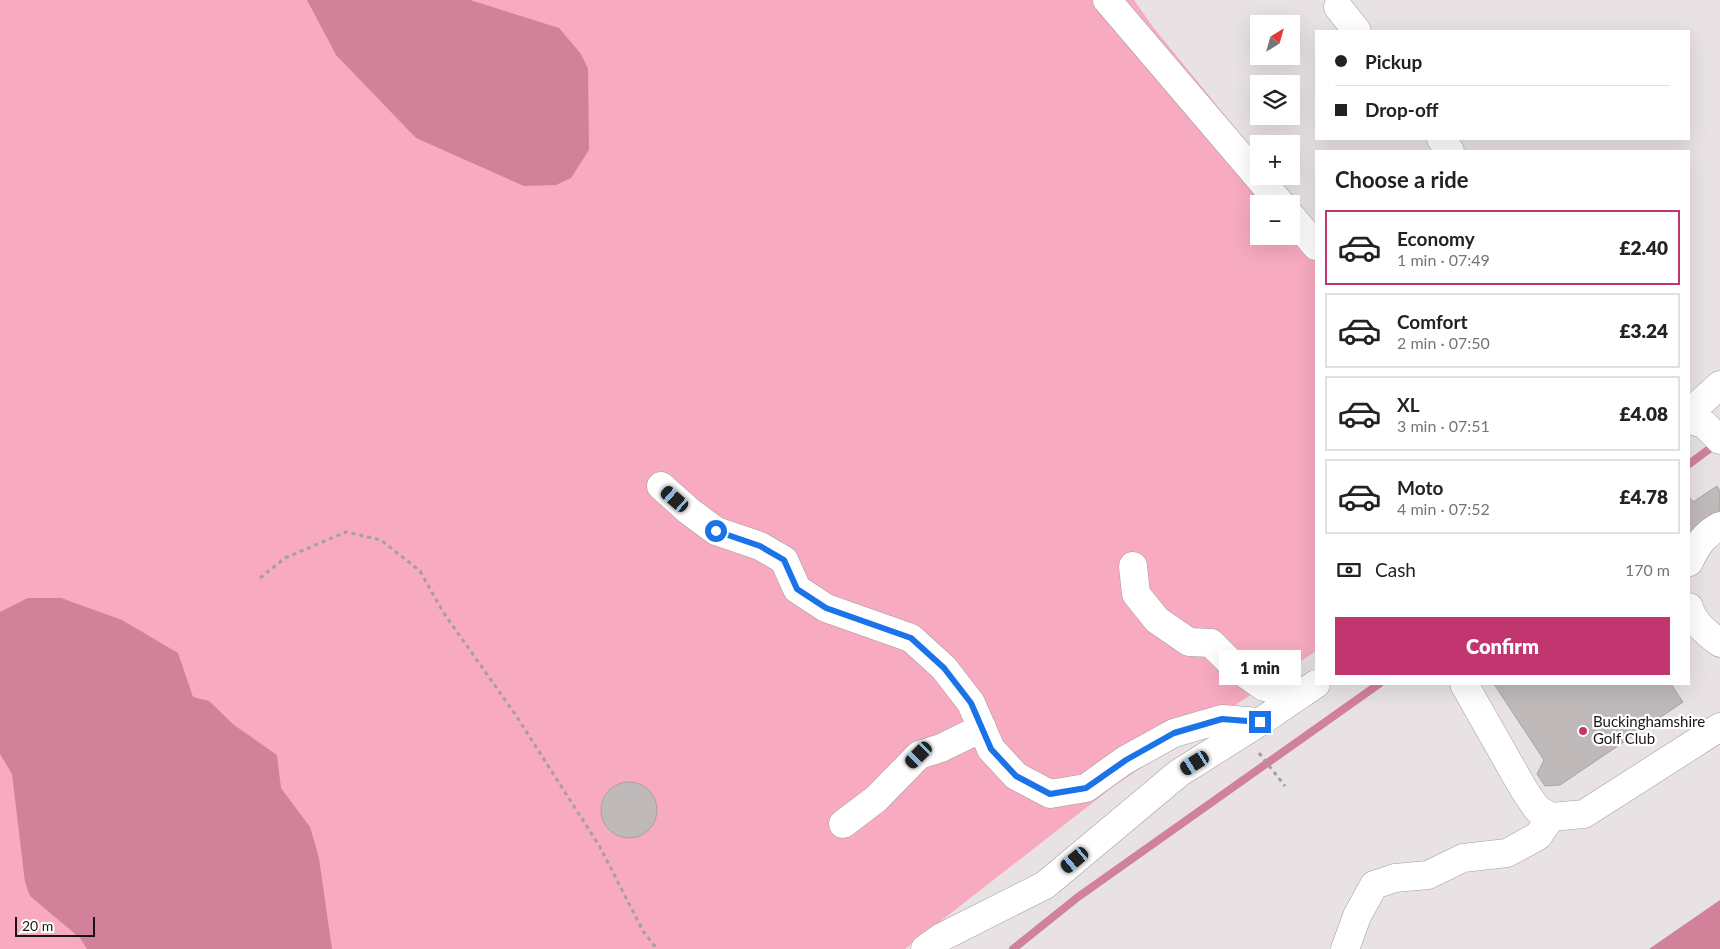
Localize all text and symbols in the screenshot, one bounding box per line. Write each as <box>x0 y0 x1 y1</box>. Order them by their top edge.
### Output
north arrow <box>1250 15 1300 65</box>
map controls <box>1250 15 1300 245</box>
text: Pickup <box>1365 50 1422 73</box>
button: layers <box>1250 75 1300 125</box>
text: Drop-off <box>1365 98 1439 121</box>
button: + <box>1250 135 1300 185</box>
text: Choose a ride <box>1335 166 1469 193</box>
button: − <box>1250 195 1300 245</box>
icon: car <box>1337 225 1382 270</box>
text: Economy <box>1397 227 1475 250</box>
text: £2.40 <box>1619 236 1668 259</box>
text: 1 min · 07:49 <box>1397 250 1490 269</box>
icon: car <box>1337 308 1382 353</box>
text: Comfort <box>1397 310 1468 333</box>
text: £3.24 <box>1619 319 1668 342</box>
text: 2 min · 07:50 <box>1397 333 1490 352</box>
icon: car <box>1337 391 1382 436</box>
text: XL <box>1397 393 1420 416</box>
text: £4.08 <box>1619 402 1668 425</box>
text: 3 min · 07:51 <box>1397 416 1490 435</box>
icon: car <box>1337 474 1382 519</box>
text: Moto <box>1397 476 1443 499</box>
car <box>658 483 691 515</box>
text: £4.78 <box>1619 485 1668 508</box>
text: 4 min · 07:52 <box>1397 499 1490 518</box>
route start <box>705 520 727 542</box>
icon: cash <box>1335 556 1363 584</box>
text: Cash <box>1375 558 1416 581</box>
text: 170 m <box>1625 560 1670 579</box>
button: Confirm <box>1335 617 1670 675</box>
callout: 1 min <box>1219 650 1301 684</box>
text: 1 min <box>1240 658 1280 677</box>
route end <box>1249 711 1271 733</box>
place label: Buckinghamshire Golf Club <box>1593 712 1705 747</box>
marker: Buckinghamshire Golf Club <box>1577 725 1589 737</box>
car <box>903 739 934 771</box>
car <box>1178 749 1211 777</box>
car <box>1058 845 1091 875</box>
scale bar <box>15 914 95 937</box>
text: 20 m <box>22 917 53 934</box>

